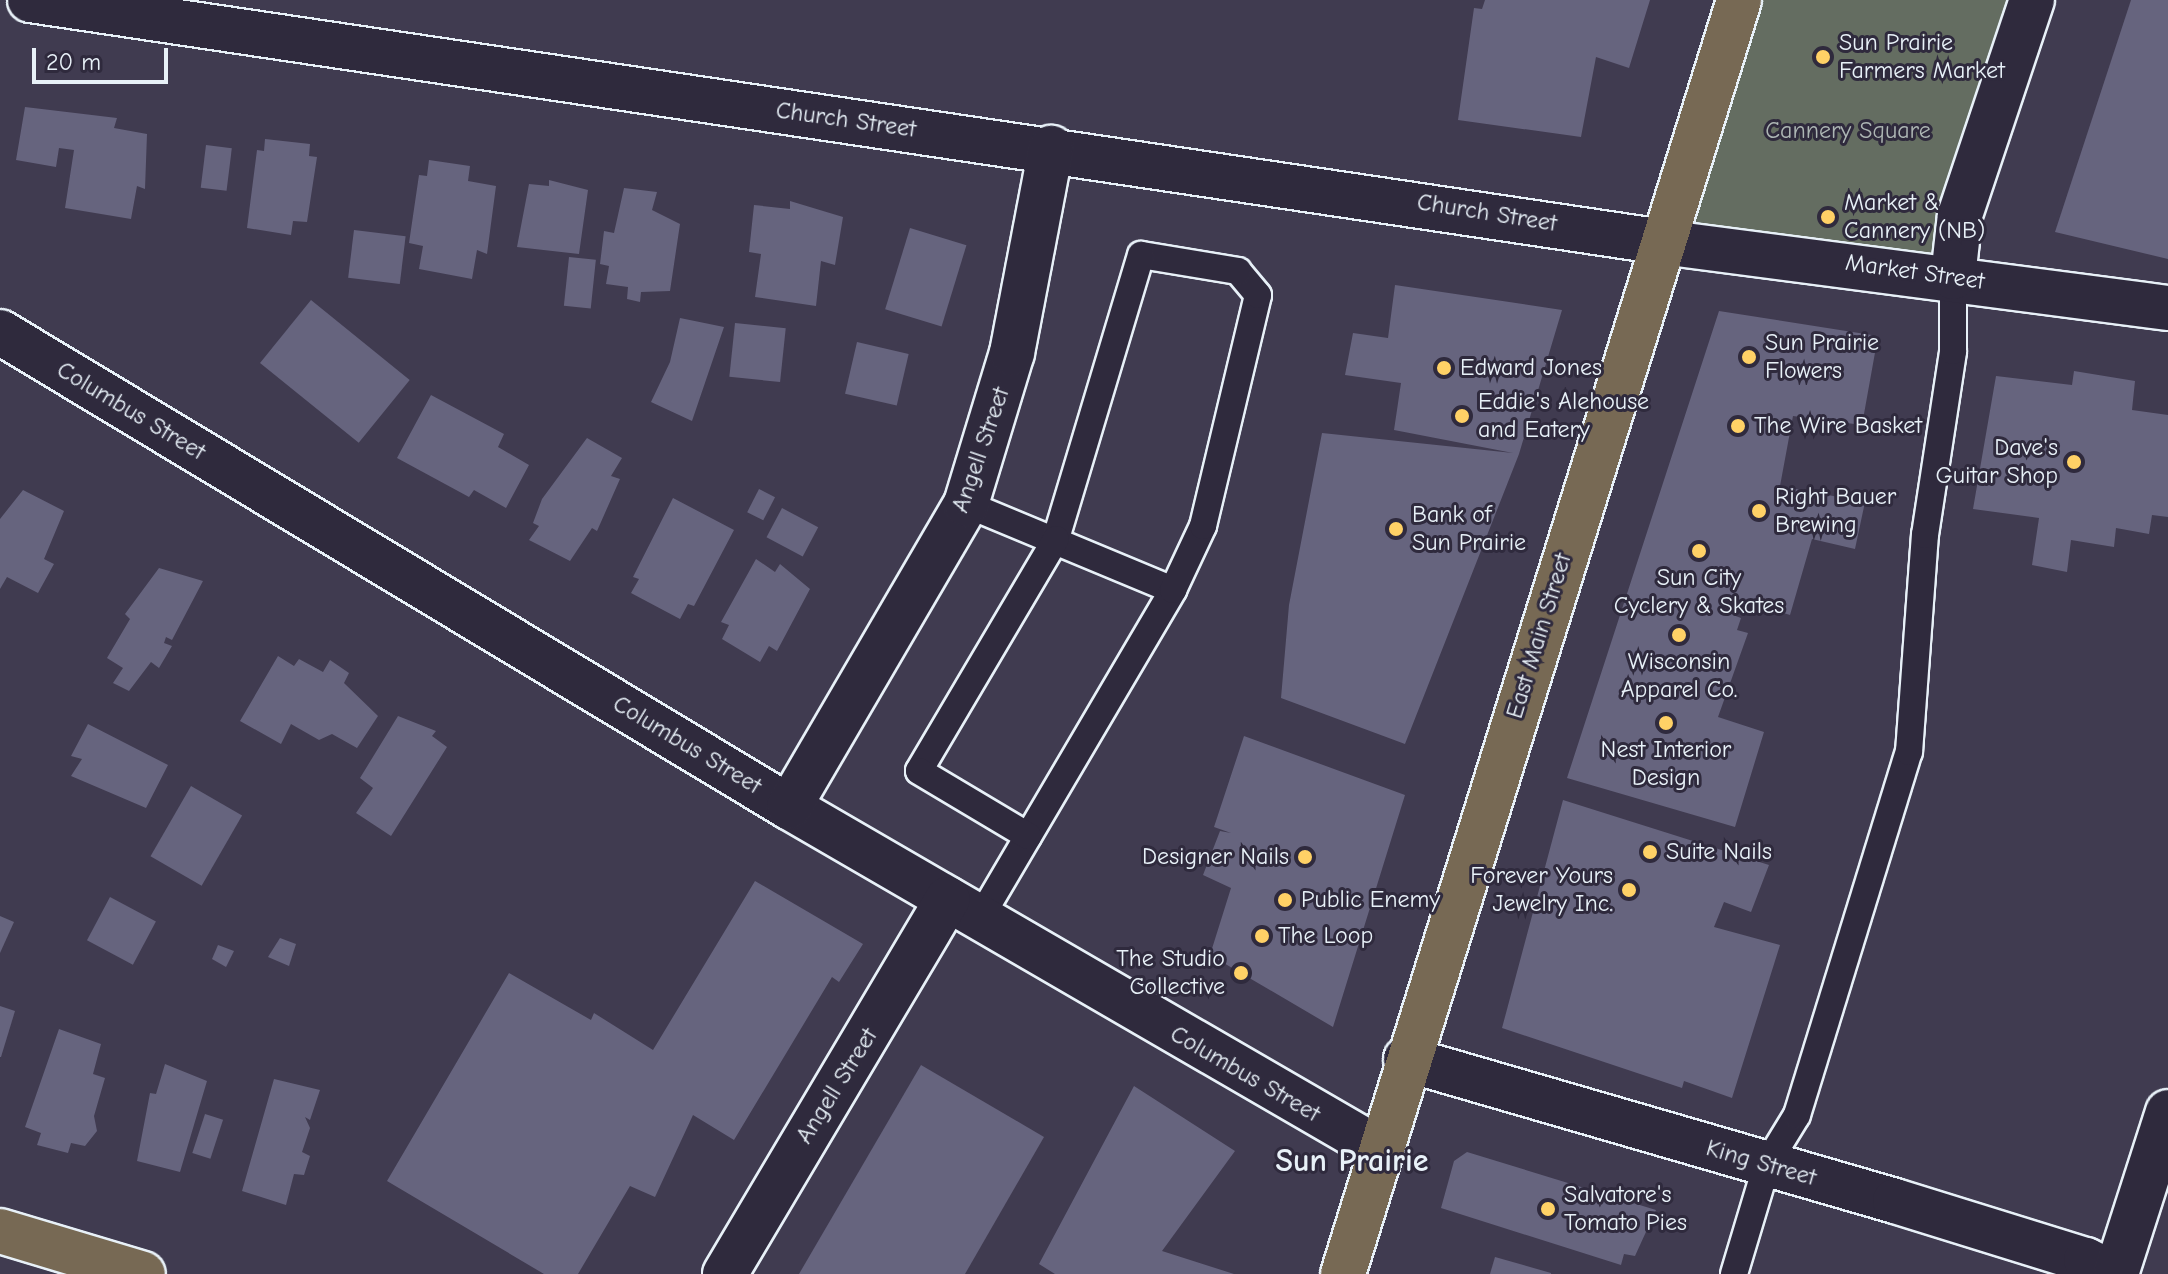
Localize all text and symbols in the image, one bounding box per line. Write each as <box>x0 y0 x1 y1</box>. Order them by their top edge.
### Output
place label: Sun Prairie Farmers Market <box>1839 29 2005 85</box>
scale bar <box>36 32 172 82</box>
text: 20 m <box>46 48 101 76</box>
marker: Sun Prairie Farmers Market <box>1814 48 1832 66</box>
street label: Church Street <box>774 96 918 144</box>
park label: Cannery Square <box>1765 117 1931 145</box>
street label: Church Street <box>1415 188 1559 238</box>
place label: Market & Cannery (NB) <box>1844 189 1985 245</box>
marker: Market & Cannery (NB) <box>1819 208 1837 226</box>
street label: Market Street <box>1844 248 1986 296</box>
place label: Sun Prairie Flowers <box>1765 329 1879 385</box>
marker: Sun Prairie Flowers <box>1740 348 1758 366</box>
place label: Edward Jones <box>1460 354 1602 382</box>
street label: Columbus Street <box>52 355 210 467</box>
marker: Edward Jones <box>1435 359 1453 377</box>
street label: Angell Street <box>946 384 1016 516</box>
place label: Eddie's Alehouse and Eatery <box>1478 388 1649 444</box>
marker: Eddie's Alehouse and Eatery <box>1453 407 1471 425</box>
place label: The Wire Basket <box>1754 412 1922 440</box>
marker: The Wire Basket <box>1729 417 1747 435</box>
place label: Dave's Guitar Shop <box>1935 434 2058 490</box>
marker: Dave's Guitar Shop <box>2065 453 2083 471</box>
place label: Right Bauer Brewing <box>1775 483 1896 539</box>
place label: Bank of Sun Prairie <box>1412 501 1526 557</box>
marker: Right Bauer Brewing <box>1750 502 1768 520</box>
marker: Bank of Sun Prairie <box>1387 520 1405 538</box>
marker: Sun City Cyclery & Skates <box>1690 542 1708 560</box>
street label: East Main Street <box>1500 550 1578 722</box>
place label: Sun City Cyclery & Skates <box>1614 564 1784 620</box>
marker: Wisconsin Apparel Co. <box>1670 626 1688 644</box>
place label: Wisconsin Apparel Co. <box>1621 648 1737 704</box>
street label: Columbus Street <box>608 689 766 801</box>
marker: Nest Interior Design <box>1657 714 1675 732</box>
place label: Nest Interior Design <box>1601 736 1731 792</box>
place label: Suite Nails <box>1666 838 1772 866</box>
place label: Designer Nails <box>1142 843 1289 871</box>
marker: Suite Nails <box>1641 843 1659 861</box>
marker: Designer Nails <box>1296 848 1314 866</box>
place label: Forever Yours Jewelry Inc. <box>1470 862 1613 918</box>
marker: Forever Yours Jewelry Inc. <box>1620 881 1638 899</box>
place label: Public Enemy <box>1301 886 1440 914</box>
marker: Public Enemy <box>1276 891 1294 909</box>
place label: The Loop <box>1278 922 1373 950</box>
marker: The Loop <box>1253 927 1271 945</box>
place label: The Studio Collective <box>1116 945 1225 1001</box>
marker: The Studio Collective <box>1232 964 1250 982</box>
street label: Columbus Street <box>1165 1020 1325 1128</box>
street label: Angell Street <box>790 1023 884 1149</box>
street label: King Street <box>1703 1134 1819 1192</box>
district label: Sun Prairie <box>1276 1142 1428 1180</box>
place label: Salvatore's Tomato Pies <box>1564 1181 1687 1237</box>
marker: Salvatore's Tomato Pies <box>1539 1200 1557 1218</box>

